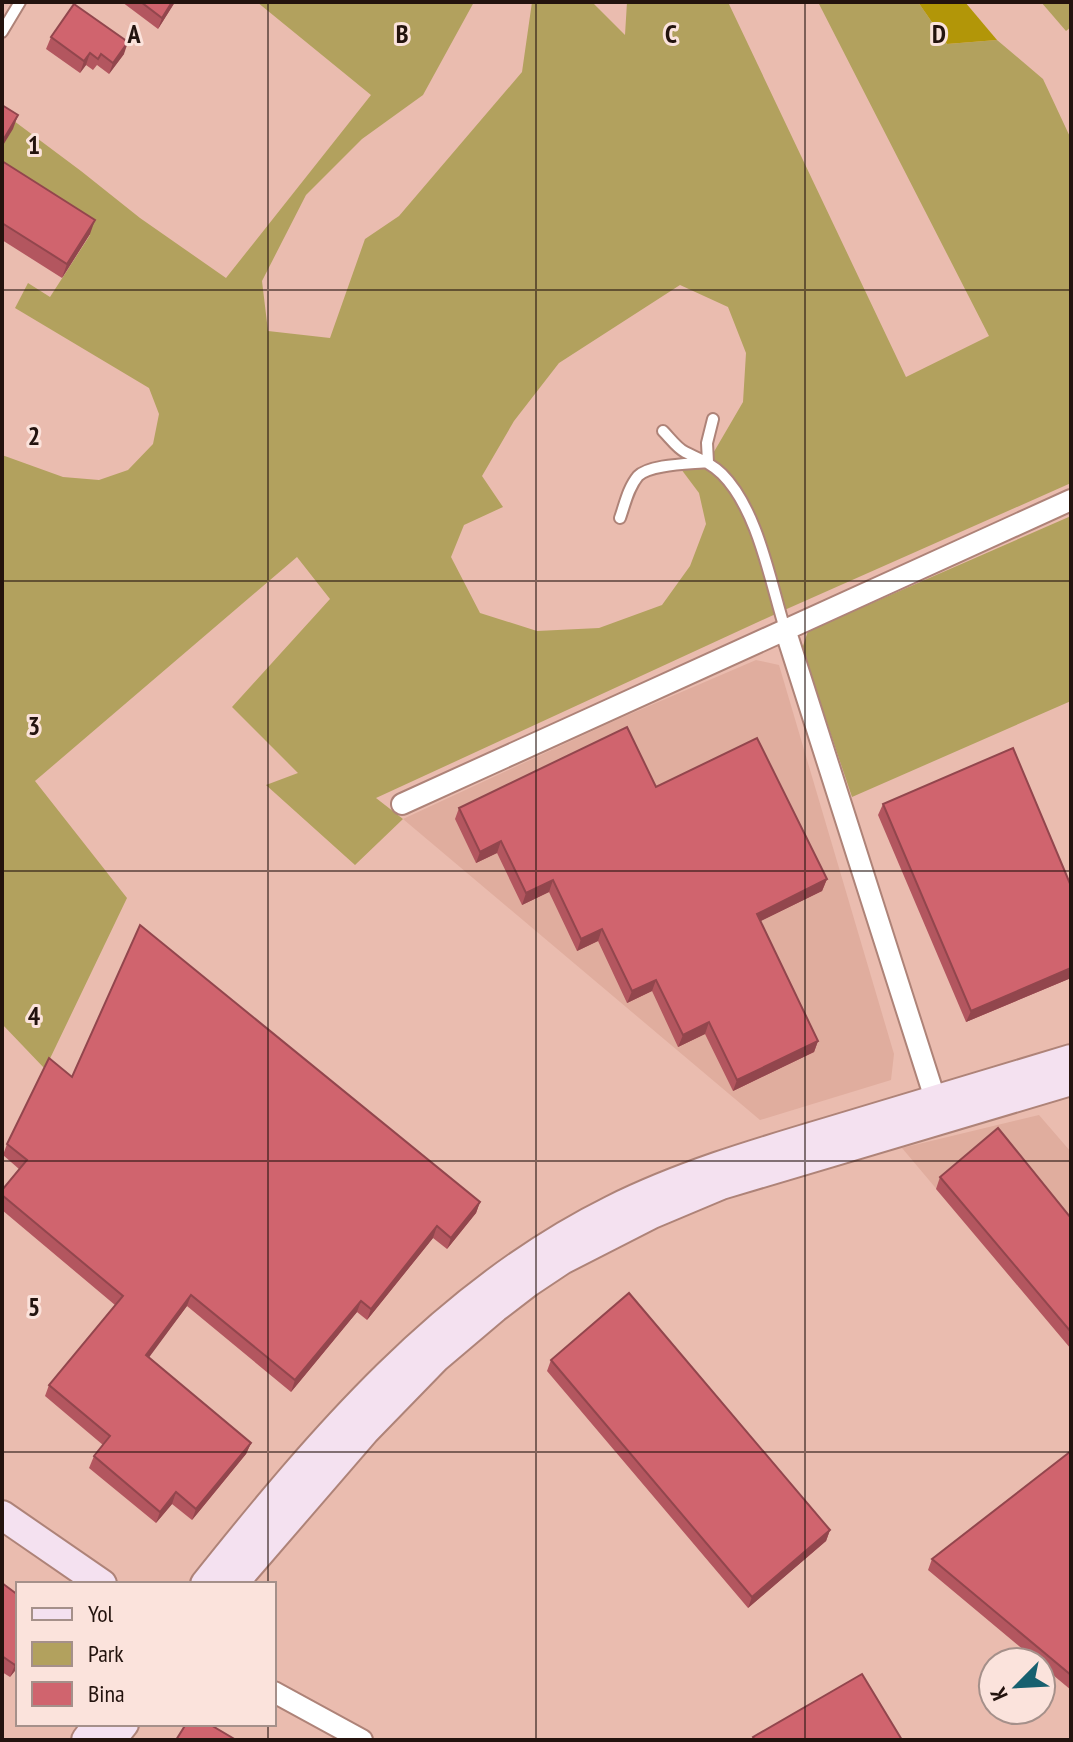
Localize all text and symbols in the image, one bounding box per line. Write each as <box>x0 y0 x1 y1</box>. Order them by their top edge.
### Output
text: A <box>126 17 141 50</box>
text: B <box>396 17 409 50</box>
text: C <box>665 17 677 50</box>
text: D <box>932 17 946 50</box>
text: 1 <box>28 128 40 161</box>
text: 2 <box>28 419 40 452</box>
text: 3 <box>28 709 40 742</box>
text: 4 <box>28 999 41 1032</box>
text: 5 <box>28 1290 40 1323</box>
legend <box>16 1582 276 1726</box>
text: Yol <box>88 1598 114 1629</box>
text: Park <box>88 1638 124 1669</box>
north arrow <box>977 1646 1057 1726</box>
text: Bina <box>88 1678 125 1709</box>
text: K <box>983 1683 1014 1705</box>

